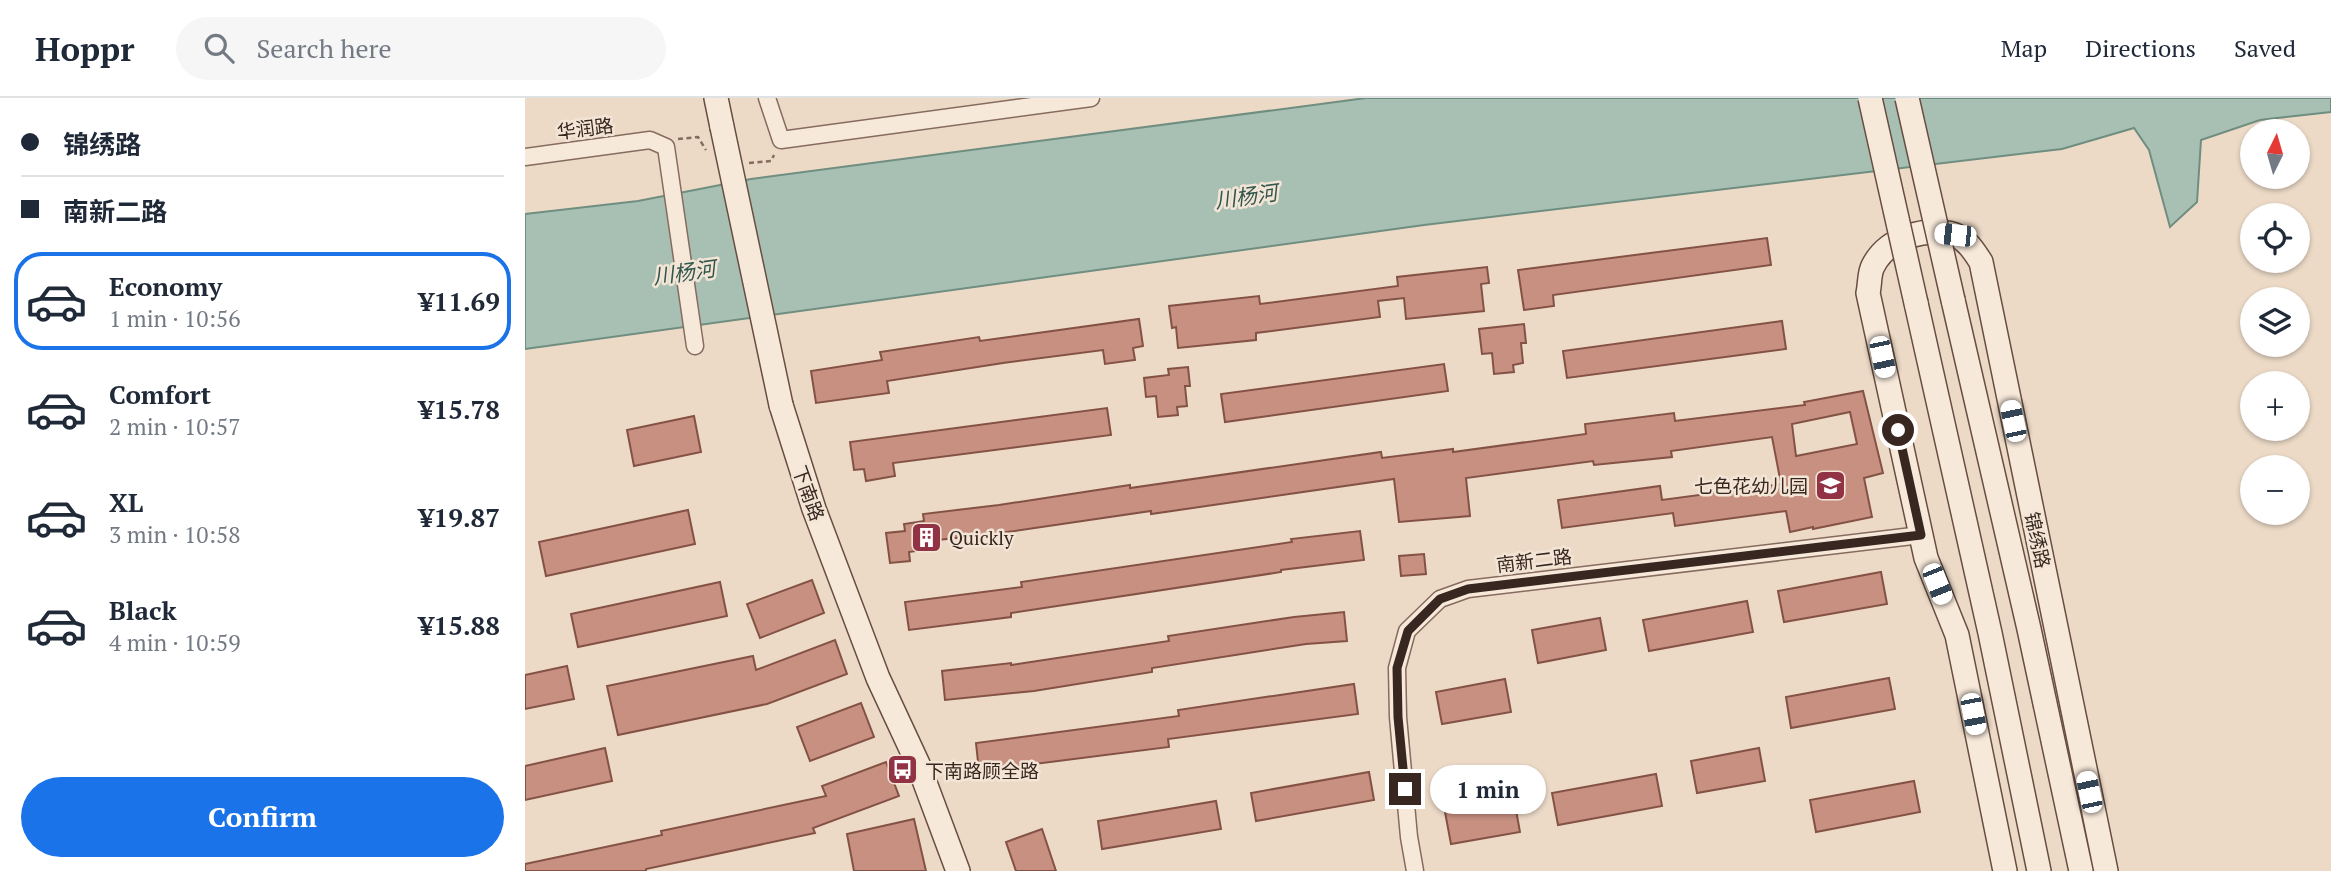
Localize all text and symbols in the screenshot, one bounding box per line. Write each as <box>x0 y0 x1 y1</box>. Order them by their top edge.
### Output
search box <box>176 17 666 80</box>
text: Hoppr <box>35 27 134 70</box>
icon: search <box>200 29 238 67</box>
text: Search here <box>256 31 392 65</box>
text: Map <box>2001 32 2047 64</box>
text: Directions <box>2085 32 2196 64</box>
text: Saved <box>2234 32 2296 64</box>
street label: 华润路 <box>555 112 615 144</box>
north arrow <box>2240 119 2310 189</box>
map controls <box>2240 119 2310 525</box>
text: 锦绣路 <box>63 127 141 161</box>
water label: 川杨河 <box>1213 177 1283 214</box>
text: 南新二路 <box>63 194 167 228</box>
button: locate <box>2240 203 2310 273</box>
car <box>1934 222 1977 248</box>
water label: 川杨河 <box>651 253 721 290</box>
text: Economy <box>109 269 222 303</box>
icon: car <box>25 270 88 333</box>
text: ¥11.69 <box>419 284 500 318</box>
button: layers <box>2240 287 2310 357</box>
text: 1 min · 10:56 <box>109 303 241 334</box>
car <box>1868 334 1897 380</box>
button: + <box>2240 371 2310 441</box>
text: Comfort <box>109 377 211 411</box>
icon: car <box>25 378 88 441</box>
text: ¥15.78 <box>419 392 500 426</box>
car <box>1999 398 2028 444</box>
text: 2 min · 10:57 <box>109 411 241 442</box>
route start <box>1882 414 1914 446</box>
button: − <box>2240 455 2310 525</box>
street label: 下南路 <box>788 462 830 524</box>
school or university icon: 七色花幼儿园 <box>1814 468 1848 502</box>
place label: 七色花幼儿园 <box>1694 473 1808 498</box>
text: XL <box>109 485 143 519</box>
icon: car <box>25 486 88 549</box>
text: ¥19.87 <box>419 500 500 534</box>
street label: 锦绣路 <box>2020 510 2056 570</box>
text: 3 min · 10:58 <box>109 519 241 550</box>
building icon: Quickly <box>909 520 943 554</box>
place label: Quickly <box>949 525 1014 550</box>
street label: 南新二路 <box>1495 543 1573 577</box>
car <box>1920 561 1955 607</box>
text: Black <box>109 593 177 627</box>
icon: car <box>25 594 88 657</box>
text: ¥15.88 <box>419 608 500 642</box>
text: 4 min · 10:59 <box>109 627 241 658</box>
car <box>1959 691 1988 737</box>
bus stop icon: 下南路顾全路 <box>885 753 919 787</box>
place label: 下南路顾全路 <box>925 758 1039 783</box>
callout: 1 min <box>1429 764 1545 814</box>
car <box>2075 769 2104 815</box>
route end <box>1389 773 1421 805</box>
text: 1 min <box>1457 774 1519 805</box>
button: Confirm <box>21 777 504 857</box>

